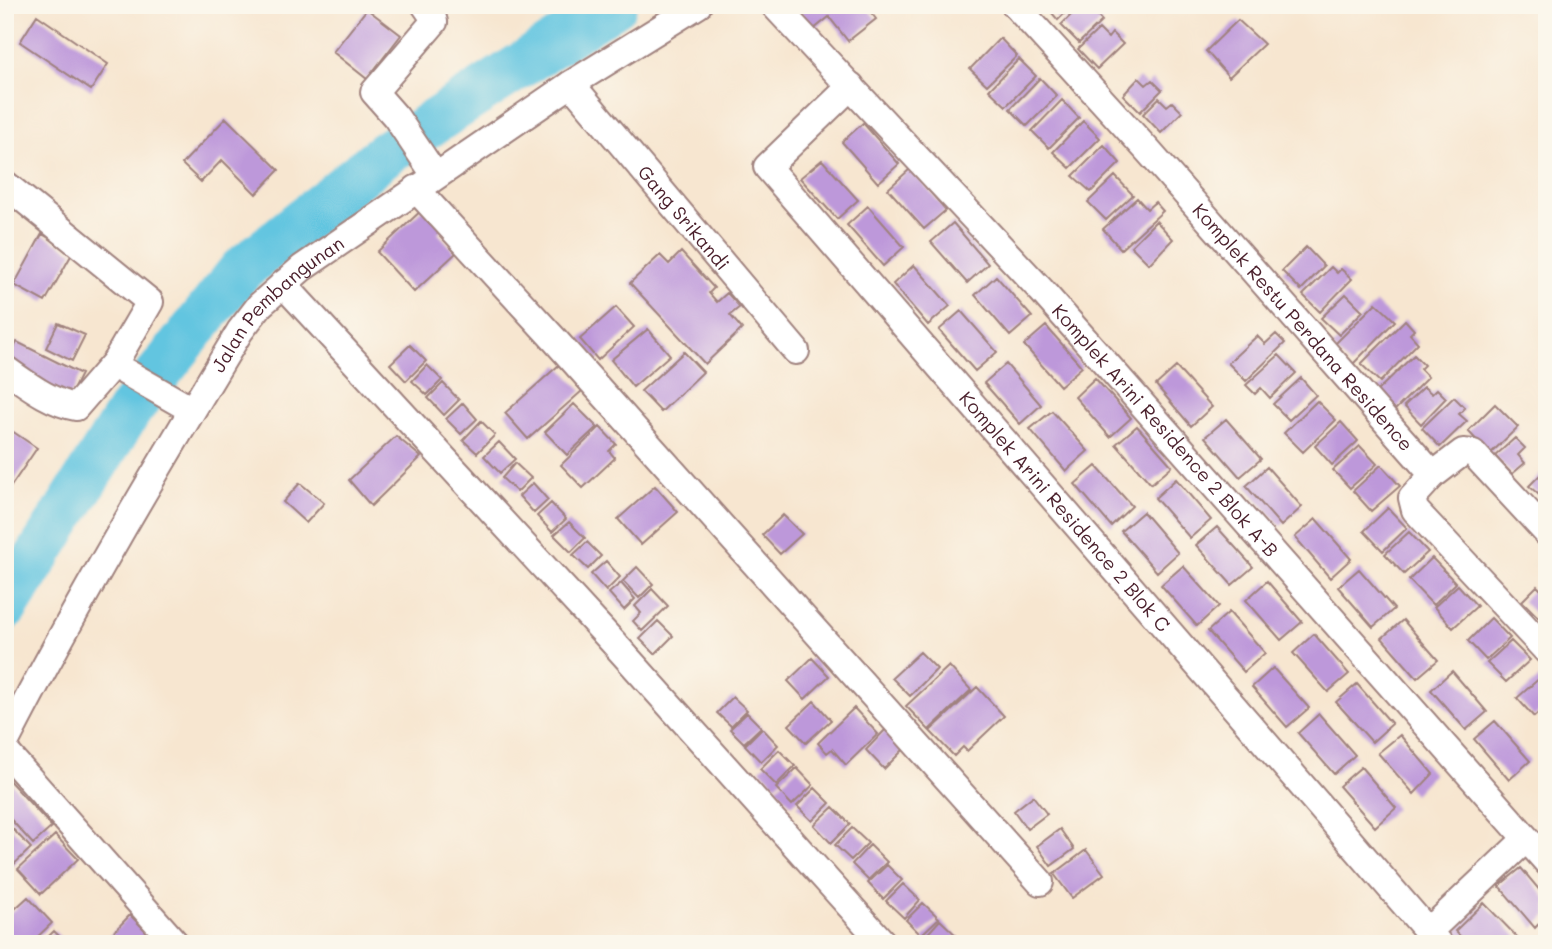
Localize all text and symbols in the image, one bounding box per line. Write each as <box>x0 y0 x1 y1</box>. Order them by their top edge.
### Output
street label: Gang Srikandi <box>633 160 736 275</box>
street label: Komplek Restu Perdana Residence <box>1188 198 1419 456</box>
street label: Jalan Pembangunan <box>205 230 349 377</box>
street label: Komplek Arini Residence 2 Blok A-B <box>1047 298 1284 562</box>
street label: Komplek Arini Residence 2 Blok C <box>954 386 1176 637</box>

